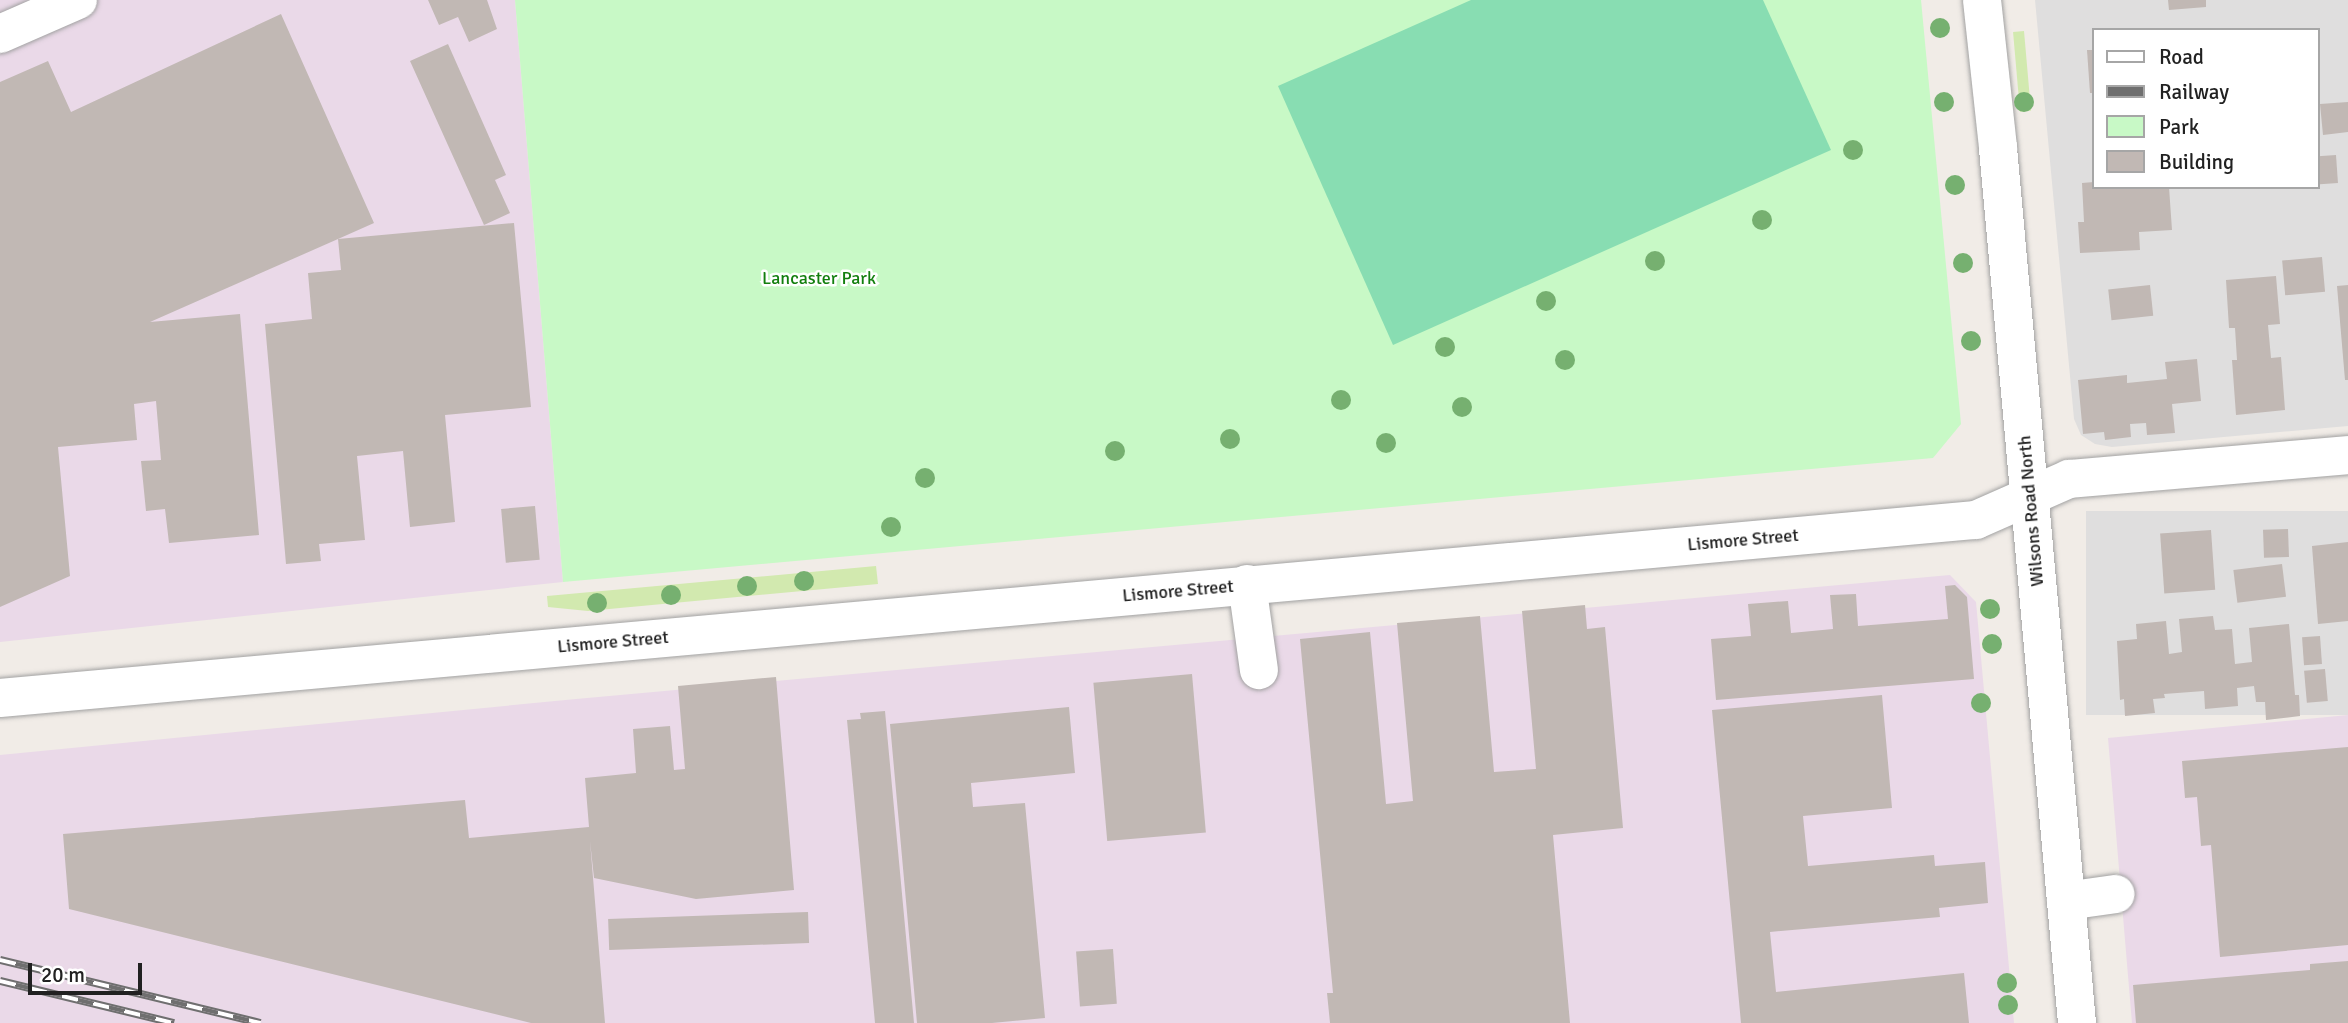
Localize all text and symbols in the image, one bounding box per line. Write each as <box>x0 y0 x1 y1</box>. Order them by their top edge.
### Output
legend <box>2092 28 2320 189</box>
text: Road <box>2159 44 2204 70</box>
text: Railway <box>2159 79 2229 105</box>
text: Park <box>2159 114 2199 140</box>
text: Building <box>2159 149 2234 175</box>
park label: Lancaster Park <box>762 267 876 289</box>
street label: Wilsons Road North <box>2014 435 2048 587</box>
street label: Lismore Street <box>1686 524 1800 556</box>
street label: Lismore Street <box>1121 575 1235 607</box>
street label: Lismore Street <box>556 626 670 658</box>
scale bar <box>32 950 145 994</box>
text: 20 m <box>41 962 85 988</box>

